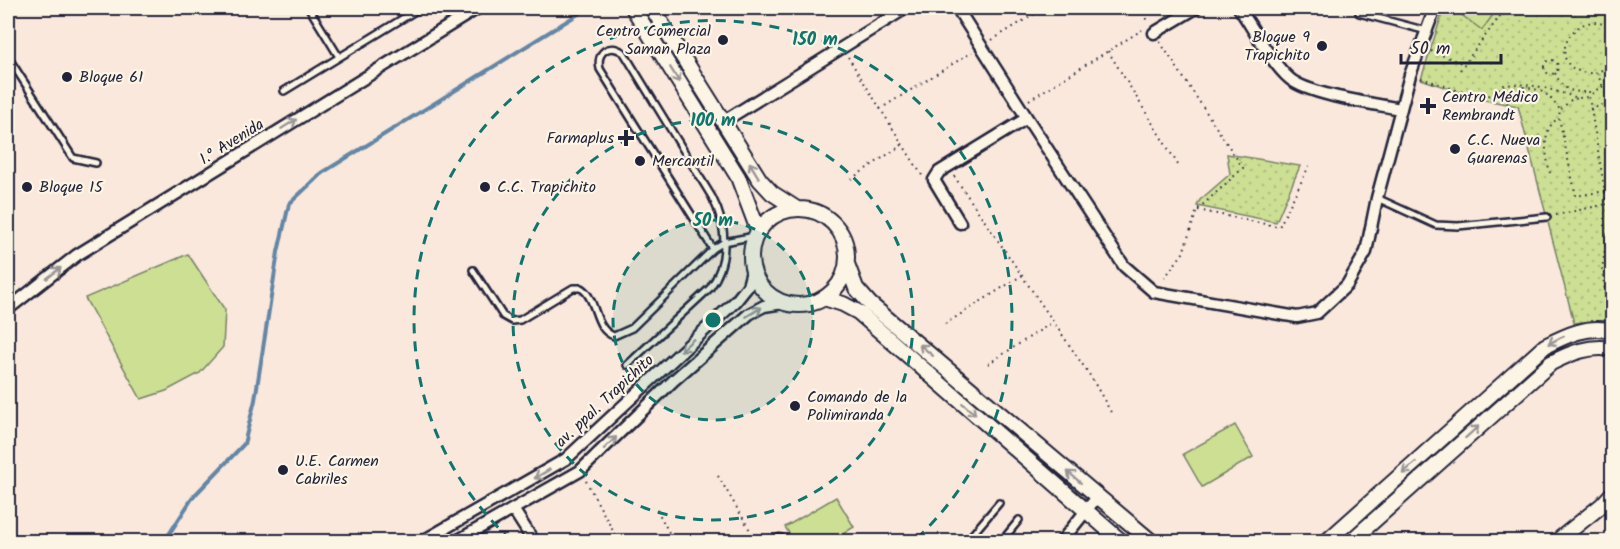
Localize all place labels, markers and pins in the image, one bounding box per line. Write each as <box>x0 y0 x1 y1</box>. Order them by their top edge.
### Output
place label: Centro Comercial Saman Plaza <box>596 19 711 62</box>
place label: Bloque 9 Trapichito <box>1244 25 1310 68</box>
marker: Centro Comercial Saman Plaza <box>716 33 730 47</box>
marker: Bloque 9 Trapichito <box>1315 39 1329 53</box>
place label: Bloque 61 <box>79 65 143 90</box>
marker: Bloque 61 <box>60 70 74 84</box>
place label: Centro Médico Rembrandt <box>1442 85 1538 128</box>
marker: Centro Médico Rembrandt <box>1419 97 1437 115</box>
place label: Farmaplus <box>547 126 614 151</box>
place label: C.C. Nueva Guarenas <box>1467 128 1540 171</box>
marker: Farmaplus <box>619 131 633 145</box>
marker: C.C. Nueva Guarenas <box>1448 142 1462 156</box>
place label: Mercantil <box>652 149 714 174</box>
marker: Mercantil <box>633 154 647 168</box>
place label: Bloque 15 <box>39 175 104 200</box>
place label: C.C. Trapichito <box>497 175 596 200</box>
marker: Bloque 15 <box>20 180 34 194</box>
marker: C.C. Trapichito <box>478 180 492 194</box>
centre of rings <box>703 310 723 330</box>
place label: Comando de la Polimiranda <box>807 385 907 428</box>
marker: Comando de la Polimiranda <box>788 399 802 413</box>
place label: U.E. Carmen Cabriles <box>295 449 379 492</box>
marker: U.E. Carmen Cabriles <box>276 463 290 477</box>

